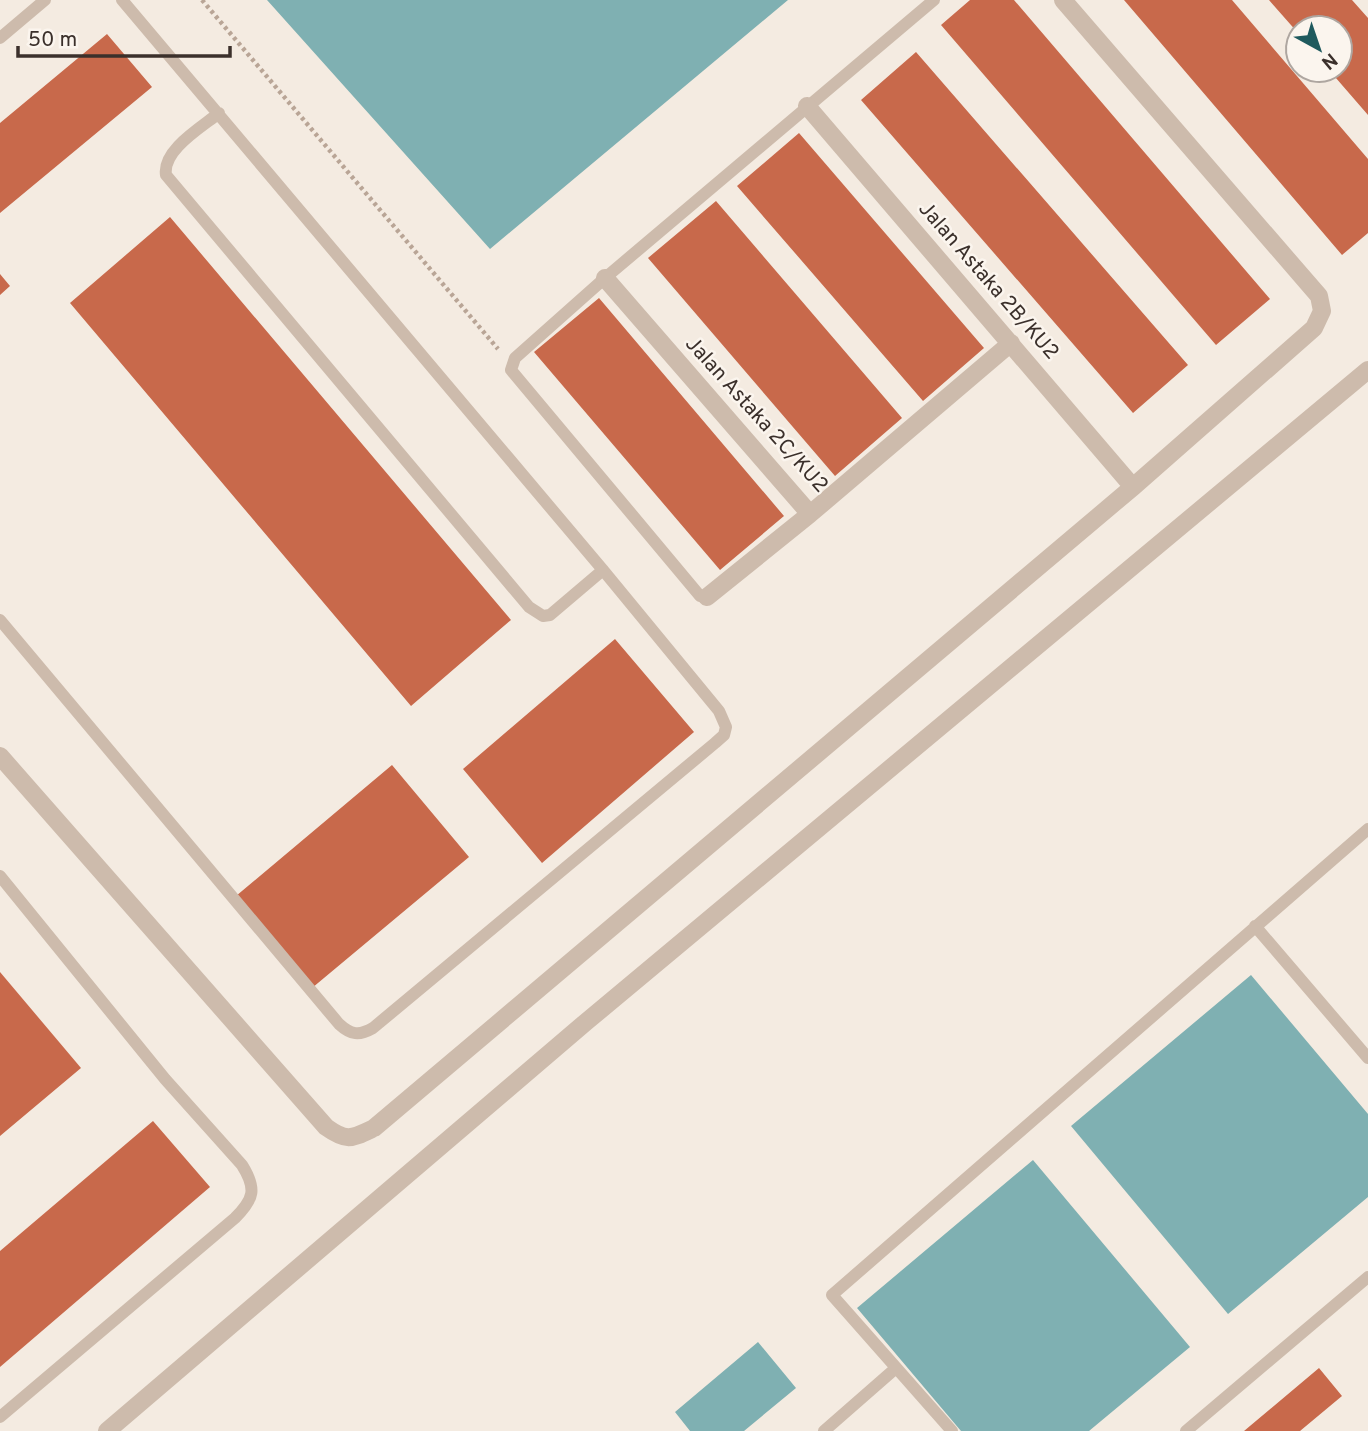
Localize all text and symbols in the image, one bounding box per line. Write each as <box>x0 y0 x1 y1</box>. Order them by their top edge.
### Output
scale bar <box>18 14 229 58</box>
north arrow <box>1284 14 1354 84</box>
text: 50 m <box>28 27 77 54</box>
text: N <box>1316 47 1342 74</box>
street label: Jalan Astaka 2B/KU2 <box>912 196 1064 366</box>
street label: Jalan Astaka 2C/KU2 <box>679 331 833 499</box>

